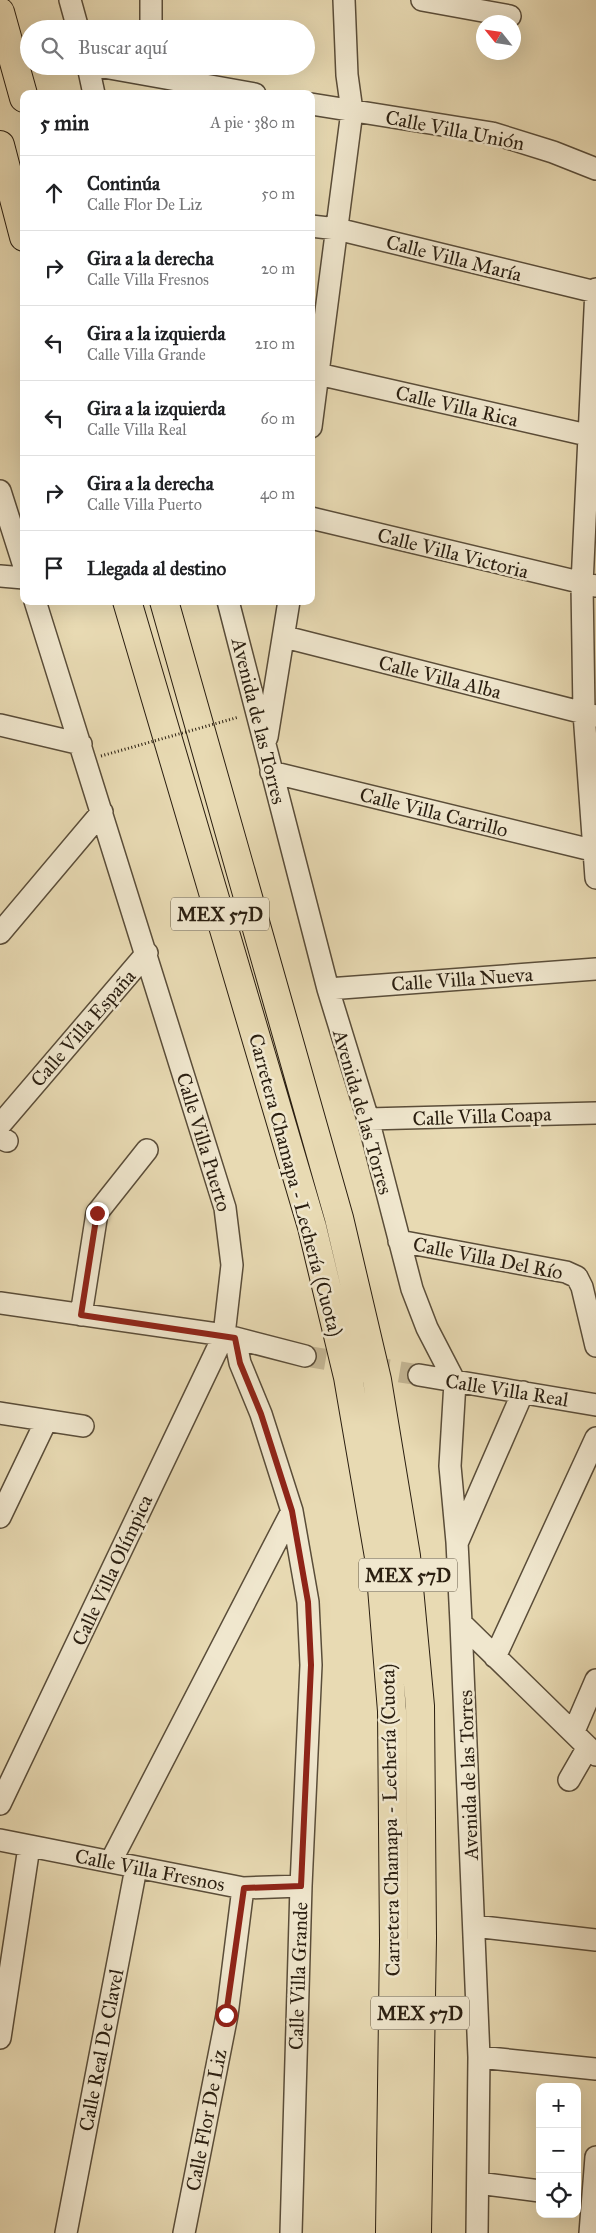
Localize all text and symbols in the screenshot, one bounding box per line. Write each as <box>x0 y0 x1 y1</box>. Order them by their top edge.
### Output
north arrow <box>476 15 521 60</box>
search box <box>20 20 315 75</box>
icon: search <box>38 34 66 62</box>
text: Buscar aquí <box>78 36 167 59</box>
street label: Calle Villa Unión <box>383 105 527 155</box>
text: 5 min <box>40 110 89 136</box>
text: A pie · 380 m <box>210 113 295 132</box>
text: Continúa <box>87 172 160 195</box>
icon: ahead <box>40 179 68 207</box>
text: 50 m <box>261 184 295 203</box>
text: Calle Flor De Liz <box>87 195 202 214</box>
street label: Calle Villa María <box>384 230 525 287</box>
text: Gira a la derecha <box>87 247 214 270</box>
icon: right <box>40 254 68 282</box>
text: 20 m <box>261 259 295 278</box>
text: Calle Villa Fresnos <box>87 270 209 289</box>
text: Gira a la izquierda <box>87 322 226 345</box>
icon: left <box>40 329 68 357</box>
text: 210 m <box>255 334 295 353</box>
text: Calle Villa Grande <box>87 345 206 364</box>
street label: Calle Villa Rica <box>393 380 521 432</box>
text: Gira a la izquierda <box>87 397 226 420</box>
icon: left <box>40 404 68 432</box>
text: 60 m <box>261 409 295 428</box>
text: Calle Villa Real <box>87 420 187 439</box>
text: Gira a la derecha <box>87 472 214 495</box>
icon: right <box>40 479 68 507</box>
text: 40 m <box>260 484 295 503</box>
text: Calle Villa Puerto <box>87 495 202 514</box>
street label: Calle Villa Victoria <box>375 523 532 584</box>
icon: arrive <box>40 554 68 582</box>
text: Llegada al destino <box>87 557 226 580</box>
street label: Avenida de las Torres <box>227 635 291 806</box>
street label: Calle Villa Alba <box>376 650 504 704</box>
street label: Calle Villa Carrillo <box>357 782 511 842</box>
road number: MEX 57D <box>171 898 269 931</box>
street label: Calle Villa Nueva <box>390 962 534 996</box>
street label: Calle Villa España <box>25 964 141 1092</box>
street label: Avenida de las Torres <box>328 1026 398 1197</box>
street label: Carretera Chamapa - Lechería (Cuota) <box>243 1031 348 1339</box>
street label: Calle Villa Puerto <box>172 1070 236 1214</box>
street label: Calle Villa Coapa <box>412 1102 553 1130</box>
route end <box>86 1202 109 1225</box>
street label: Calle Villa Del Río <box>411 1232 565 1284</box>
street label: Calle Villa Real <box>444 1368 571 1412</box>
street label: Calle Villa Olímpica <box>67 1490 158 1649</box>
road number: MEX 57D <box>359 1558 457 1592</box>
street label: Carretera Chamapa - Lechería (Cuota) <box>375 1664 406 1976</box>
street label: Avenida de las Torres <box>453 1690 483 1861</box>
street label: Calle Villa Fresnos <box>73 1844 227 1896</box>
street label: Calle Villa Grande <box>283 1902 313 2050</box>
street label: Calle Real De Clavel <box>74 1966 129 2133</box>
road number: MEX 57D <box>371 1996 469 2030</box>
route start <box>215 2004 238 2027</box>
street label: Calle Flor De Liz <box>181 2047 231 2193</box>
map controls <box>536 2083 581 2218</box>
button: + <box>536 2083 581 2128</box>
button: − <box>536 2128 581 2173</box>
button: locate <box>536 2173 581 2218</box>

